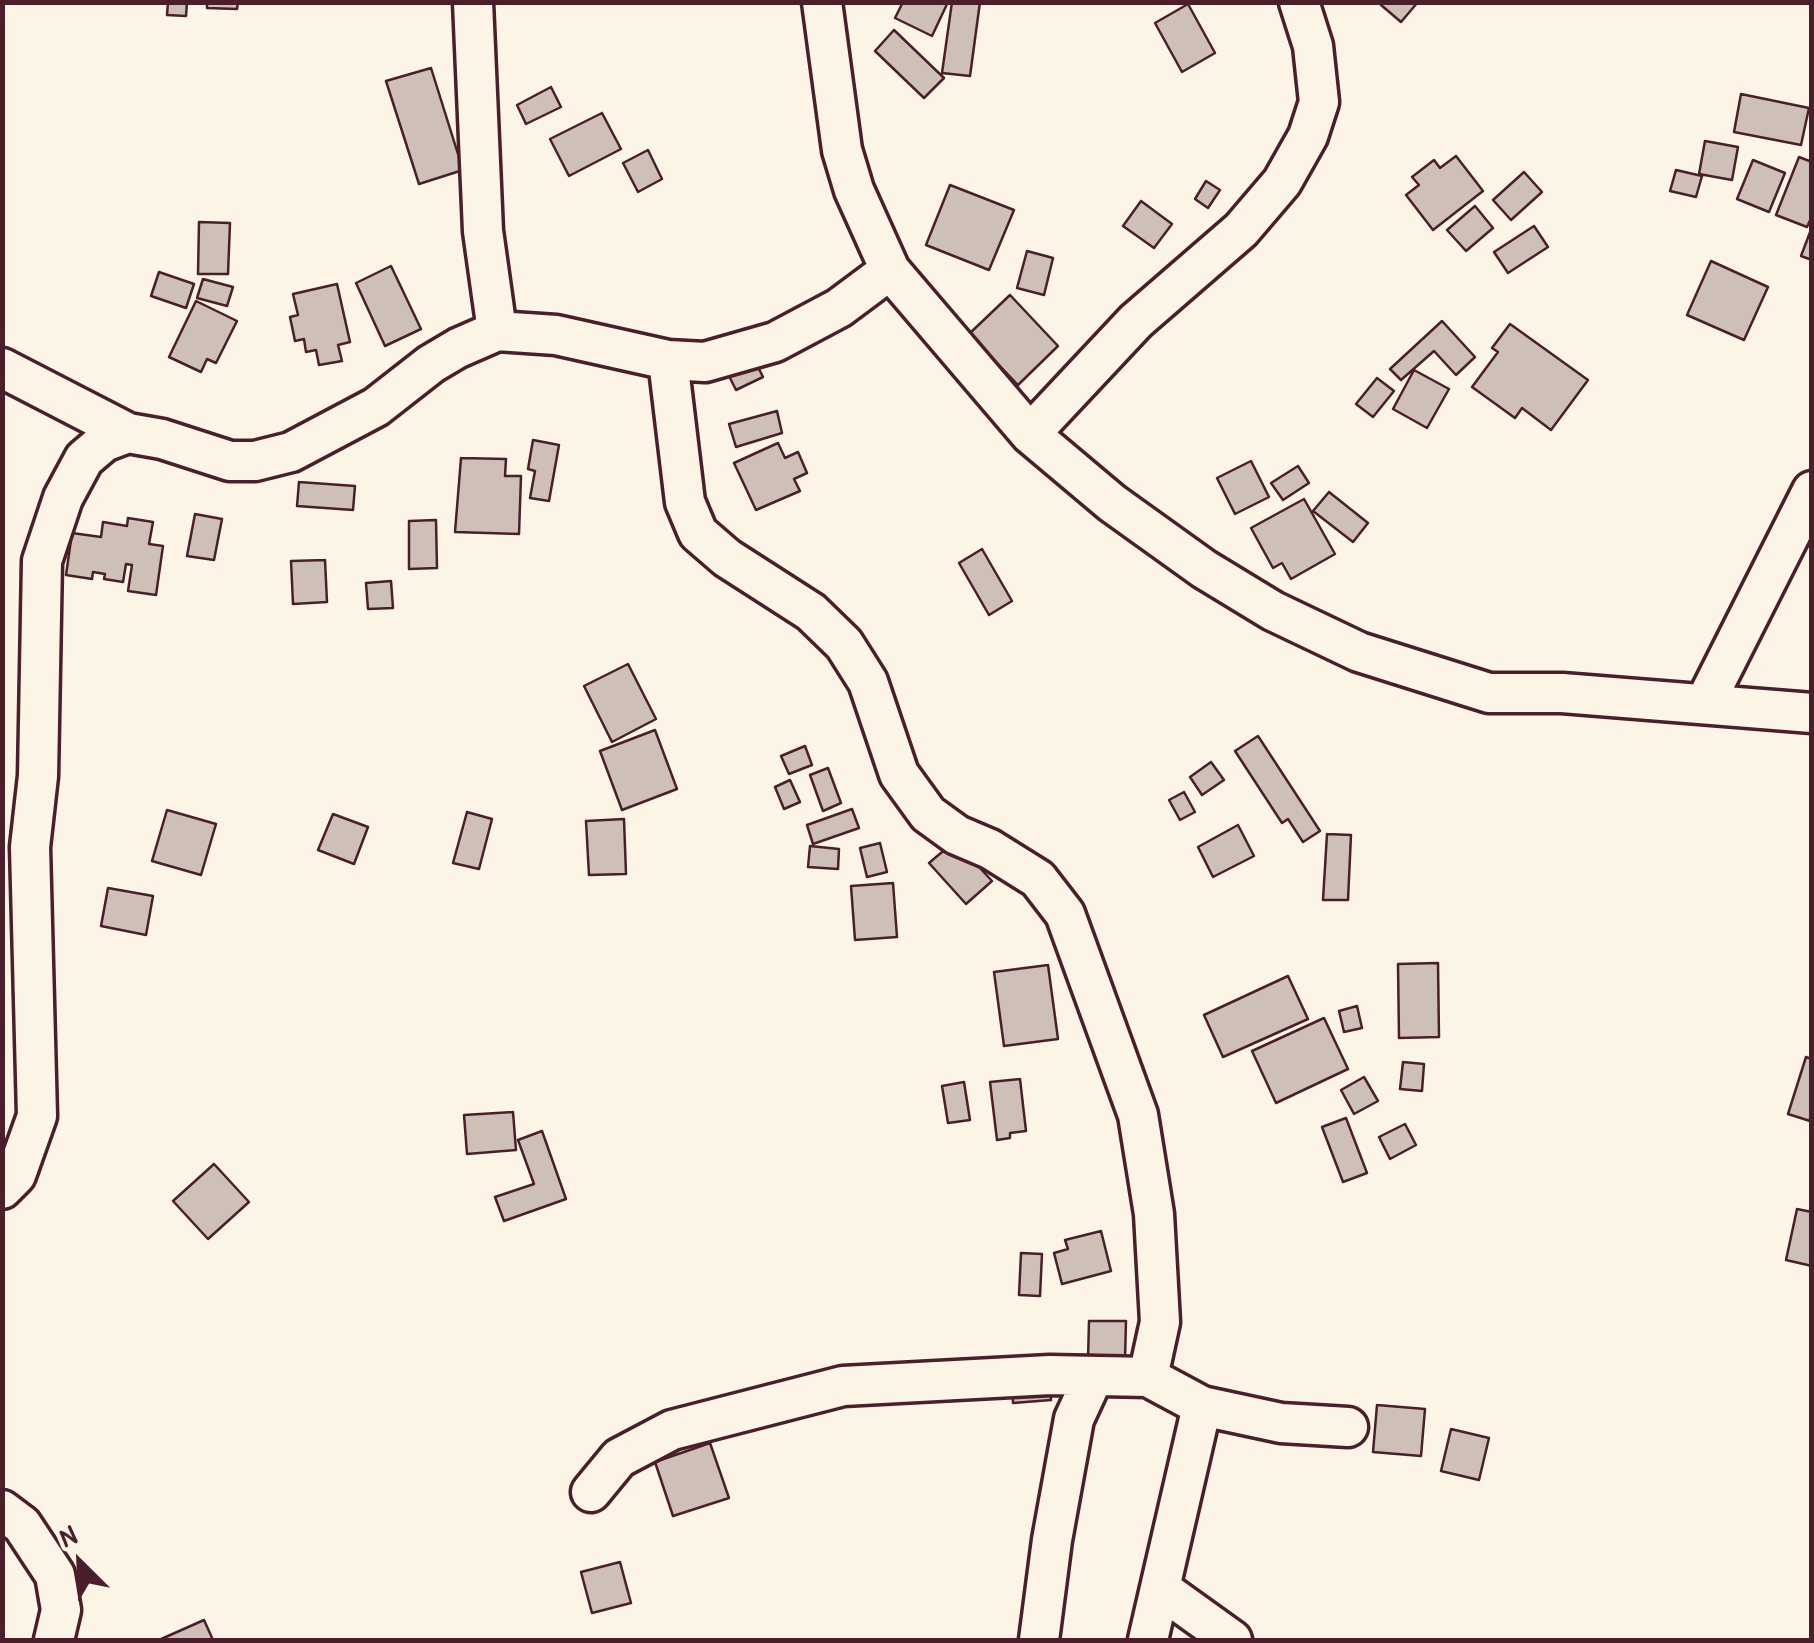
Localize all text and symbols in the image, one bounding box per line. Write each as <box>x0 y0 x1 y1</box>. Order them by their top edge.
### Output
north arrow <box>30 1513 130 1613</box>
text: N <box>53 1515 82 1556</box>

